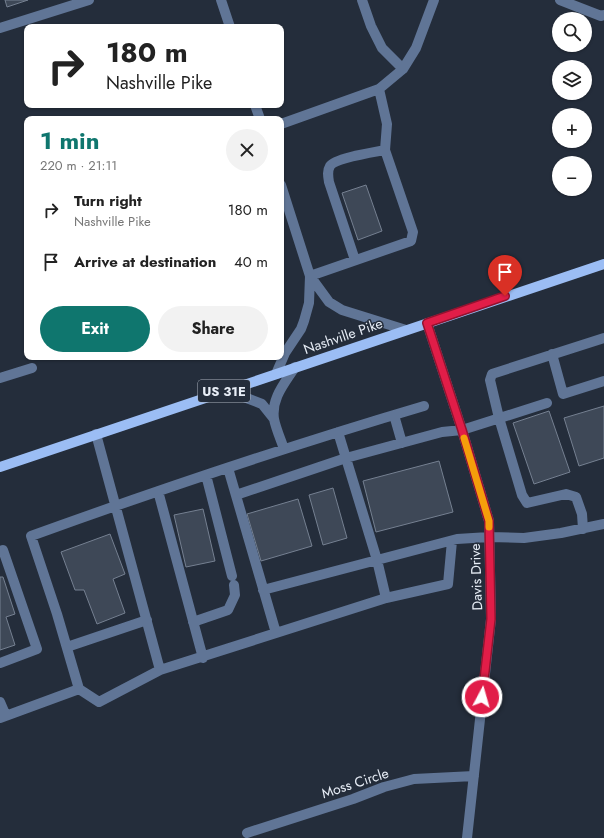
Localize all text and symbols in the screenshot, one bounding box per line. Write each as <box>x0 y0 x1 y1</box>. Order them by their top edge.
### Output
map controls <box>552 12 592 196</box>
button: search <box>552 12 592 52</box>
text: 180 m <box>106 32 188 73</box>
icon: right <box>40 40 92 92</box>
button: layers <box>552 60 592 100</box>
text: Nashville Pike <box>106 70 212 96</box>
button: + <box>552 108 592 148</box>
text: 1 min <box>40 123 100 158</box>
button: close <box>226 129 268 171</box>
text: 220 m · 21:11 <box>40 156 117 175</box>
button: − <box>552 156 592 196</box>
text: Turn right <box>74 190 142 212</box>
icon: right <box>40 199 62 221</box>
text: 180 m <box>228 199 268 221</box>
text: Nashville Pike <box>74 212 151 231</box>
icon: arrive <box>40 251 62 273</box>
text: Arrive at destination <box>74 251 216 273</box>
text: 40 m <box>234 251 268 273</box>
pin <box>488 255 522 296</box>
icon: arrive <box>494 261 516 283</box>
button: Exit <box>40 306 150 352</box>
button: Share <box>158 306 268 352</box>
street label: Nashville Pike <box>301 313 385 359</box>
road number: US 31E <box>198 380 250 402</box>
street label: Davis Drive <box>465 543 487 611</box>
position arrow <box>461 676 503 718</box>
street label: Moss Circle <box>319 763 391 803</box>

